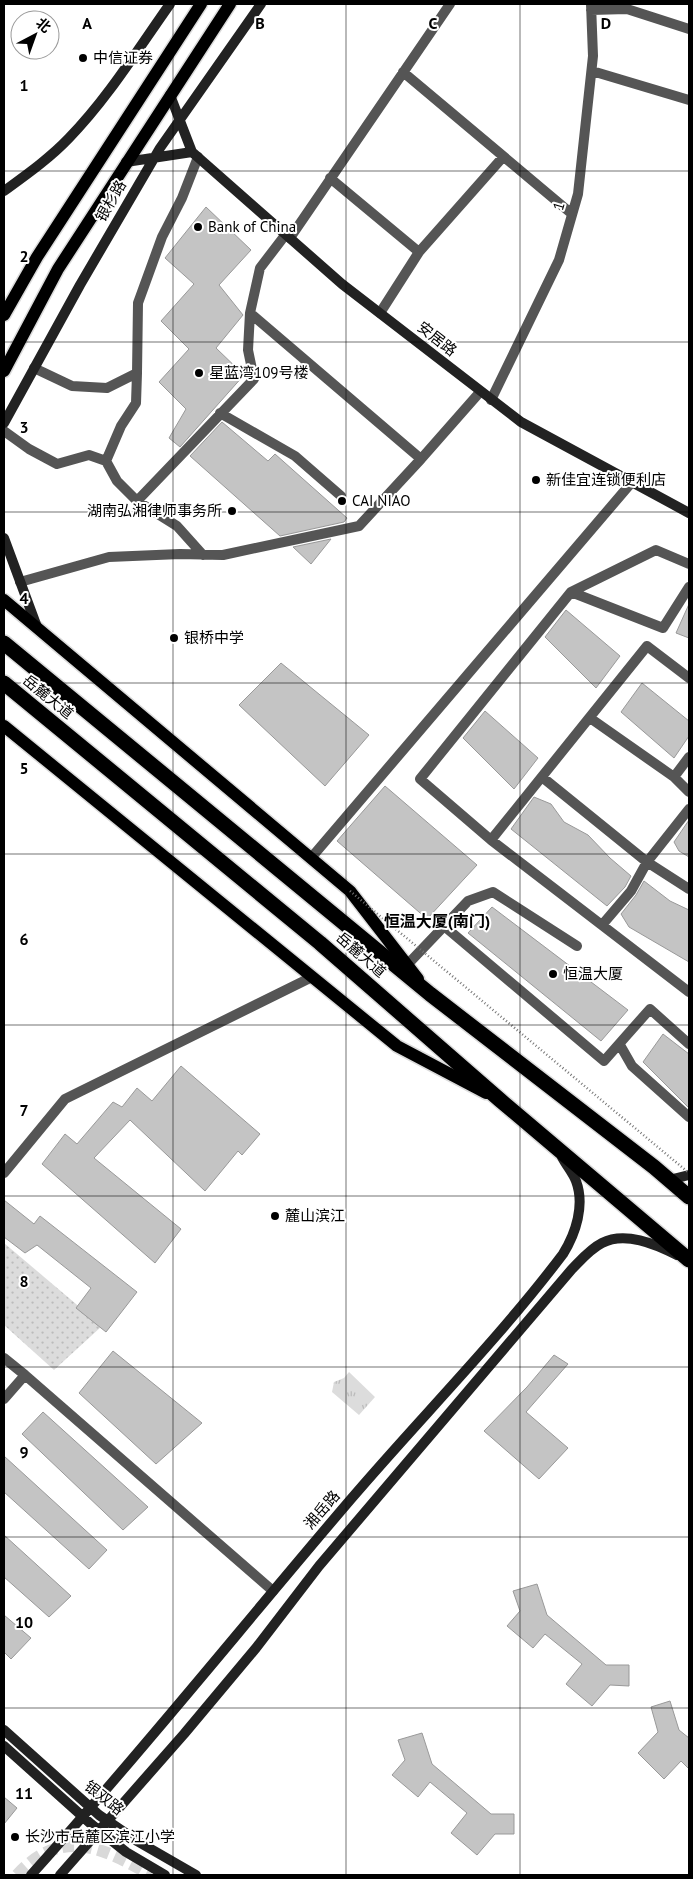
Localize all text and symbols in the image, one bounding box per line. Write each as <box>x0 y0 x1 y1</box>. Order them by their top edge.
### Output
north arrow <box>10 10 60 60</box>
text: A <box>82 13 92 33</box>
text: B <box>255 13 265 33</box>
text: C <box>429 13 438 33</box>
text: D <box>601 13 611 33</box>
text: 北 <box>32 14 55 37</box>
place label: 中信证券 <box>93 48 153 67</box>
marker: 中信证券 <box>77 52 89 64</box>
text: 1 <box>19 75 29 95</box>
street label: 银杉路 <box>91 177 130 225</box>
street label: 1 <box>548 199 569 213</box>
place label: Bank of China <box>208 217 296 236</box>
marker: Bank of China <box>192 221 204 233</box>
text: 2 <box>19 246 29 266</box>
street label: 安居路 <box>414 317 461 360</box>
place label: 星蓝湾109号楼 <box>209 363 309 382</box>
marker: 星蓝湾109号楼 <box>193 367 205 379</box>
text: 3 <box>19 417 29 437</box>
place label: 新佳宜连锁便利店 <box>546 470 666 489</box>
marker: 新佳宜连锁便利店 <box>530 474 542 486</box>
place label: CAI NIAO <box>352 491 410 510</box>
marker: CAI NIAO <box>336 495 348 507</box>
place label: 湖南弘湘律师事务所 <box>87 501 222 520</box>
marker: 湖南弘湘律师事务所 <box>226 505 238 517</box>
text: 4 <box>19 588 29 608</box>
place label: 银桥中学 <box>184 628 244 647</box>
marker: 银桥中学 <box>168 632 180 644</box>
street label: 岳麓大道 <box>19 670 78 723</box>
text: 5 <box>19 758 29 778</box>
district label: 恒温大厦(南门) <box>384 911 490 931</box>
street label: 岳麓大道 <box>332 928 390 981</box>
text: 6 <box>19 929 29 949</box>
place label: 恒温大厦 <box>563 964 623 983</box>
marker: 恒温大厦 <box>547 968 559 980</box>
text: 7 <box>19 1100 29 1120</box>
place label: 麓山滨江 <box>285 1206 345 1225</box>
marker: 麓山滨江 <box>269 1210 281 1222</box>
text: 8 <box>19 1271 29 1291</box>
text: 9 <box>19 1442 29 1462</box>
street label: 湘岳路 <box>300 1486 344 1533</box>
text: 10 <box>15 1612 33 1632</box>
street label: 银双路 <box>81 1776 128 1819</box>
text: 11 <box>15 1783 33 1803</box>
place label: 长沙市岳麓区滨江小学 <box>25 1827 175 1846</box>
marker: 长沙市岳麓区滨江小学 <box>9 1831 21 1843</box>

